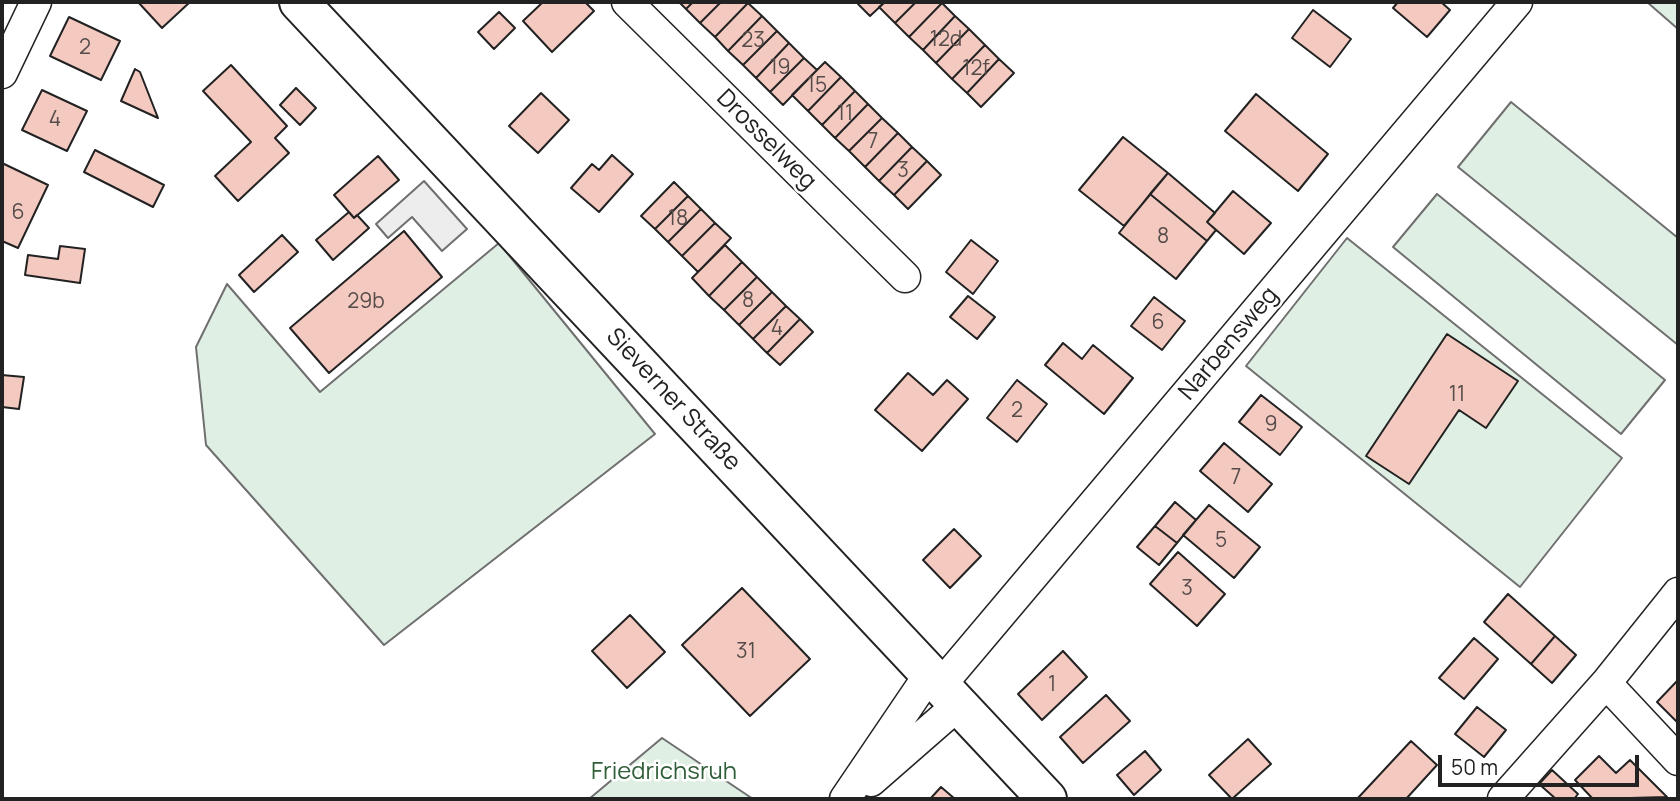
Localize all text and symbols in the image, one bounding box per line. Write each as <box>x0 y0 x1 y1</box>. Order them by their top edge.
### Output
house number: 12d <box>930 27 962 53</box>
house number: 23 <box>741 28 765 54</box>
house number: 2 <box>79 35 91 61</box>
house number: 19 <box>769 55 791 81</box>
house number: 12f <box>962 56 990 82</box>
house number: 15 <box>807 73 827 99</box>
street label: Drosselweg <box>710 84 822 196</box>
house number: 11 <box>837 101 853 127</box>
house number: 4 <box>49 107 61 133</box>
house number: 7 <box>868 129 878 155</box>
house number: 3 <box>897 158 909 184</box>
house number: 6 <box>11 200 25 226</box>
house number: 18 <box>668 206 688 232</box>
house number: 8 <box>1157 224 1169 250</box>
street label: Narbensweg <box>1173 282 1285 406</box>
house number: 8 <box>742 288 754 314</box>
house number: 29b <box>347 289 385 315</box>
house number: 6 <box>1151 310 1165 336</box>
house number: 4 <box>771 316 783 342</box>
street label: Sieverner Straße <box>600 323 746 477</box>
house number: 11 <box>1449 382 1465 408</box>
house number: 2 <box>1011 398 1023 424</box>
house number: 9 <box>1264 412 1278 438</box>
house number: 7 <box>1231 465 1241 491</box>
house number: 5 <box>1215 528 1227 554</box>
house number: 3 <box>1181 576 1193 602</box>
house number: 31 <box>736 639 756 665</box>
house number: 1 <box>1048 672 1056 698</box>
scale bar <box>1442 742 1643 786</box>
text: 50 m <box>1451 753 1498 781</box>
park label: Friedrichsruh <box>591 758 737 786</box>

